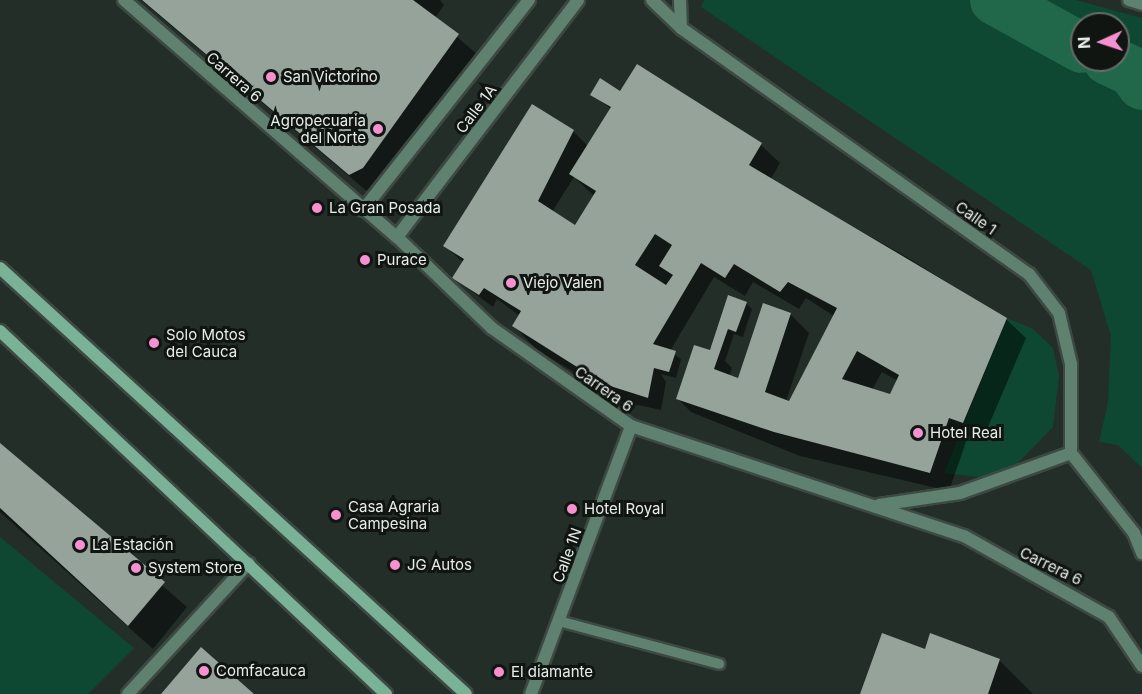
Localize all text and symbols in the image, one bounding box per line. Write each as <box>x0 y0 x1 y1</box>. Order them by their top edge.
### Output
north arrow <box>1070 12 1130 72</box>
text: N <box>1074 36 1094 49</box>
street label: Carrera 6 <box>203 48 265 106</box>
place label: San Victorino <box>283 68 378 86</box>
marker: San Victorino <box>264 70 278 84</box>
street label: Calle 1A <box>452 81 500 137</box>
place label: Agropecuaria del Norte <box>270 111 366 146</box>
marker: Agropecuaria del Norte <box>371 122 385 136</box>
street label: Calle 1 <box>952 198 1000 238</box>
place label: La Gran Posada <box>329 199 441 217</box>
marker: La Gran Posada <box>310 201 324 215</box>
place label: Purace <box>377 251 427 269</box>
marker: Purace <box>358 253 372 267</box>
place label: Viejo Valen <box>523 274 602 292</box>
marker: Viejo Valen <box>504 276 518 290</box>
place label: Solo Motos del Cauca <box>166 325 246 360</box>
marker: Solo Motos del Cauca <box>147 336 161 350</box>
street label: Carrera 6 <box>571 362 637 416</box>
place label: Hotel Real <box>930 424 1002 442</box>
marker: Hotel Real <box>911 426 925 440</box>
place label: Casa Agraria Campesina <box>348 497 439 532</box>
place label: Hotel Royal <box>584 500 664 518</box>
marker: Hotel Royal <box>565 502 579 516</box>
marker: Casa Agraria Campesina <box>329 508 343 522</box>
street label: Calle 1N <box>549 525 585 585</box>
place label: La Estación <box>92 536 174 554</box>
marker: La Estación <box>73 538 87 552</box>
street label: Carrera 6 <box>1017 543 1085 589</box>
place label: JG Autos <box>407 556 472 574</box>
marker: JG Autos <box>388 558 402 572</box>
place label: System Store <box>148 559 242 577</box>
marker: System Store <box>129 561 143 575</box>
place label: Comfacauca <box>216 662 306 680</box>
place label: El diamante <box>511 663 593 681</box>
marker: Comfacauca <box>197 664 211 678</box>
marker: El diamante <box>492 665 506 679</box>

